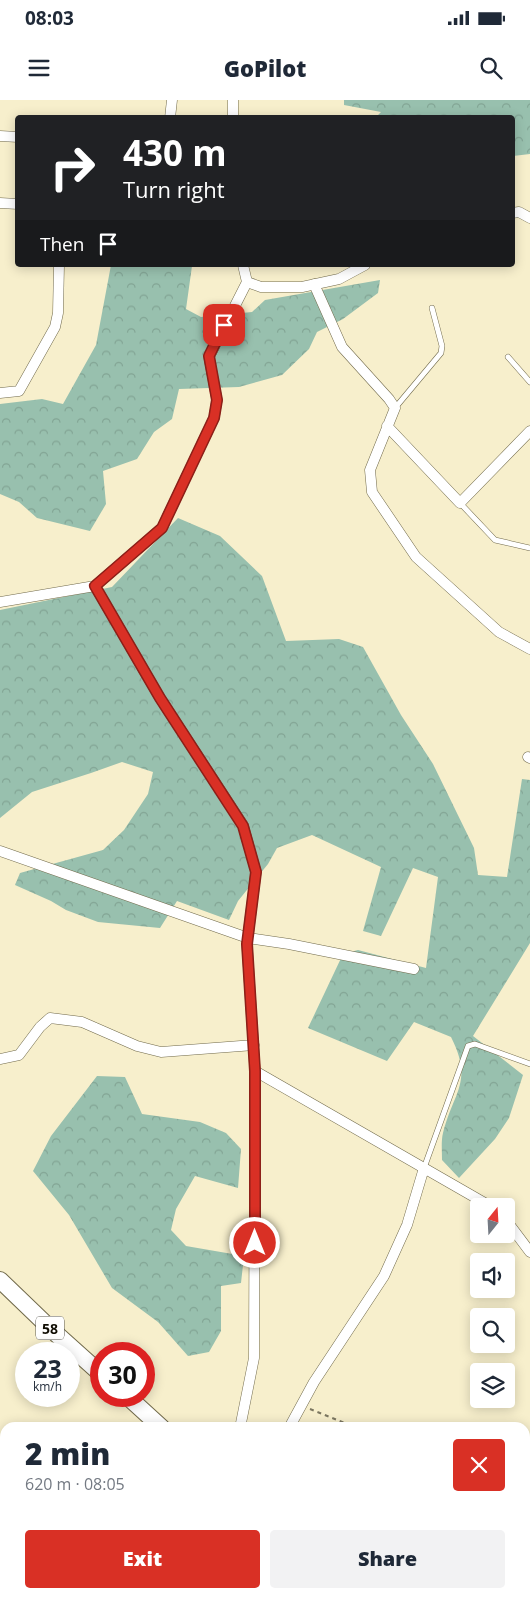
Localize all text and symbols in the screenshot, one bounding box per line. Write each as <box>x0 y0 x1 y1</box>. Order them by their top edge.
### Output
text: 08:03 <box>25 5 74 31</box>
text: GoPilot <box>224 53 306 83</box>
icon: menu <box>25 54 53 82</box>
icon: search <box>477 54 505 82</box>
text: 430 m <box>123 129 227 176</box>
icon: right <box>40 135 105 200</box>
text: Turn right <box>123 174 225 204</box>
icon: arrive <box>94 230 122 258</box>
text: Then <box>40 231 84 257</box>
pin <box>203 304 245 346</box>
icon: arrive <box>210 311 238 339</box>
north arrow <box>470 1198 515 1242</box>
map controls <box>470 1198 515 1408</box>
position arrow <box>228 1216 280 1268</box>
button: sound <box>470 1253 515 1298</box>
button: search <box>470 1308 515 1353</box>
road number: 58 <box>36 1316 64 1340</box>
speed limit sign: 30 <box>90 1342 155 1407</box>
text: 23 <box>33 1351 62 1385</box>
button: layers <box>470 1363 515 1408</box>
text: km/h <box>33 1378 62 1395</box>
text: 2 min <box>25 1433 110 1474</box>
button: close <box>453 1439 505 1491</box>
text: 620 m · 08:05 <box>25 1473 125 1495</box>
button: Exit <box>25 1530 260 1588</box>
button: Share <box>270 1530 505 1588</box>

